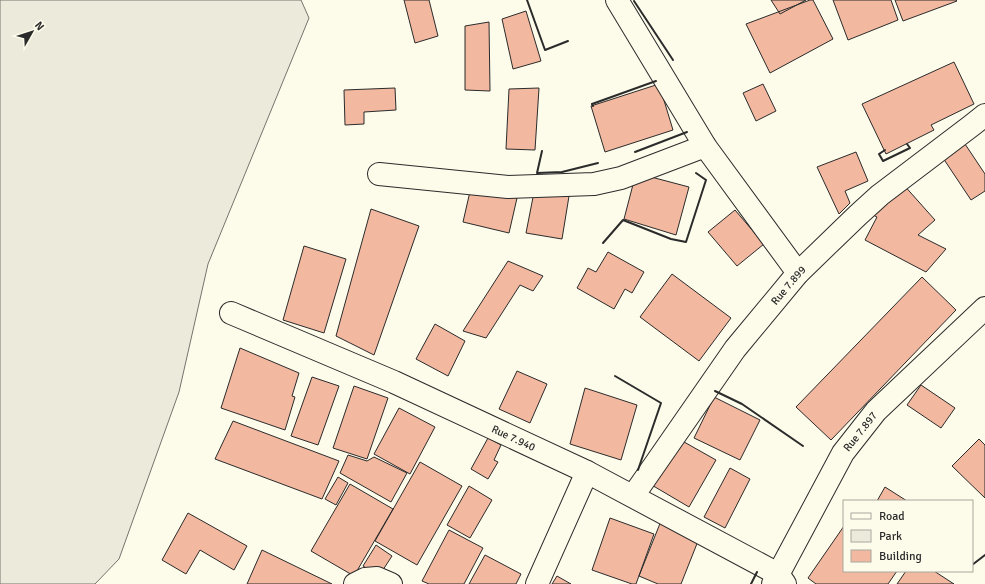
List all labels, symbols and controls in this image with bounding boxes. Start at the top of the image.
north arrow [12,12,52,52]
text: N [32,19,47,33]
street label: Rue 7.899 [768,263,808,307]
street label: Rue 7.897 [840,409,880,454]
street label: Rue 7.940 [490,422,538,454]
legend [843,500,973,572]
text: Road [879,509,905,524]
text: Park [879,529,902,544]
text: Building [879,549,922,564]

